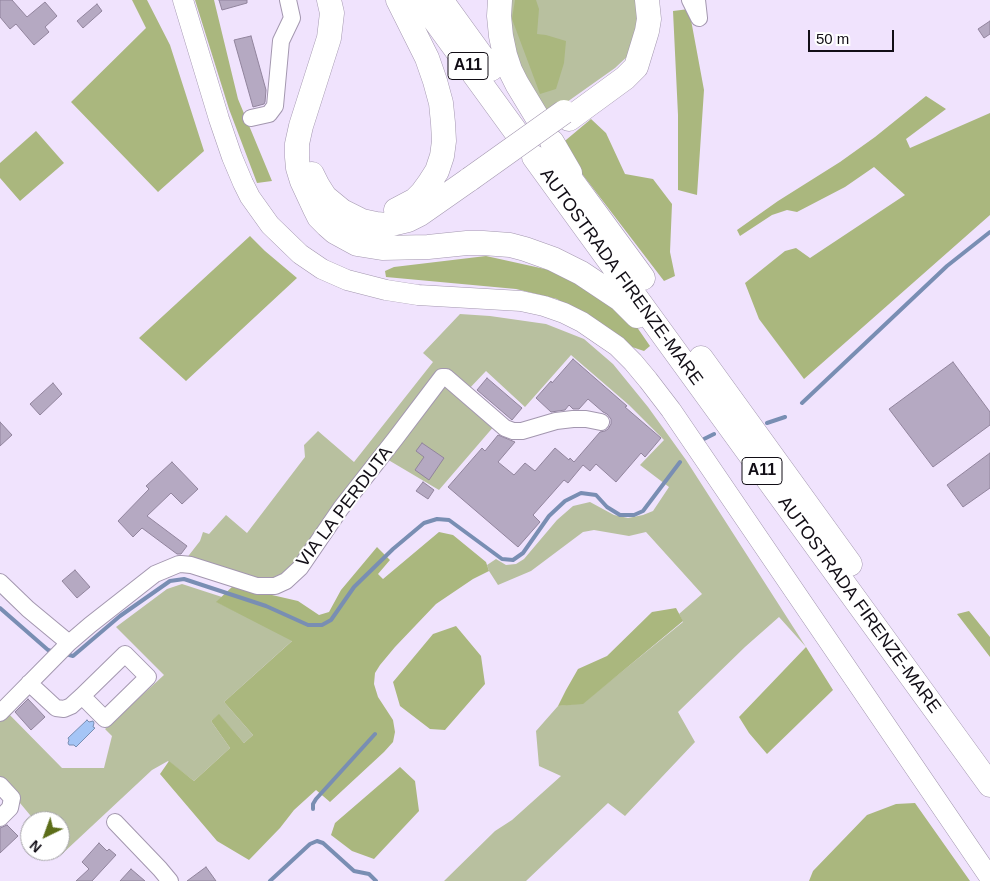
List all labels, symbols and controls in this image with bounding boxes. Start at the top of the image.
scale bar [810,20,896,52]
text: 50 m [816,30,849,47]
road number: A11 [448,52,488,80]
street label: AUTOSTRADA FIRENZE-MARE [535,164,707,390]
street label: VIA LA PERDUTA [293,442,397,572]
road number: A11 [742,458,782,484]
street label: AUTOSTRADA FIRENZE-MARE [773,492,945,718]
north arrow [20,811,70,861]
text: N [27,837,45,856]

